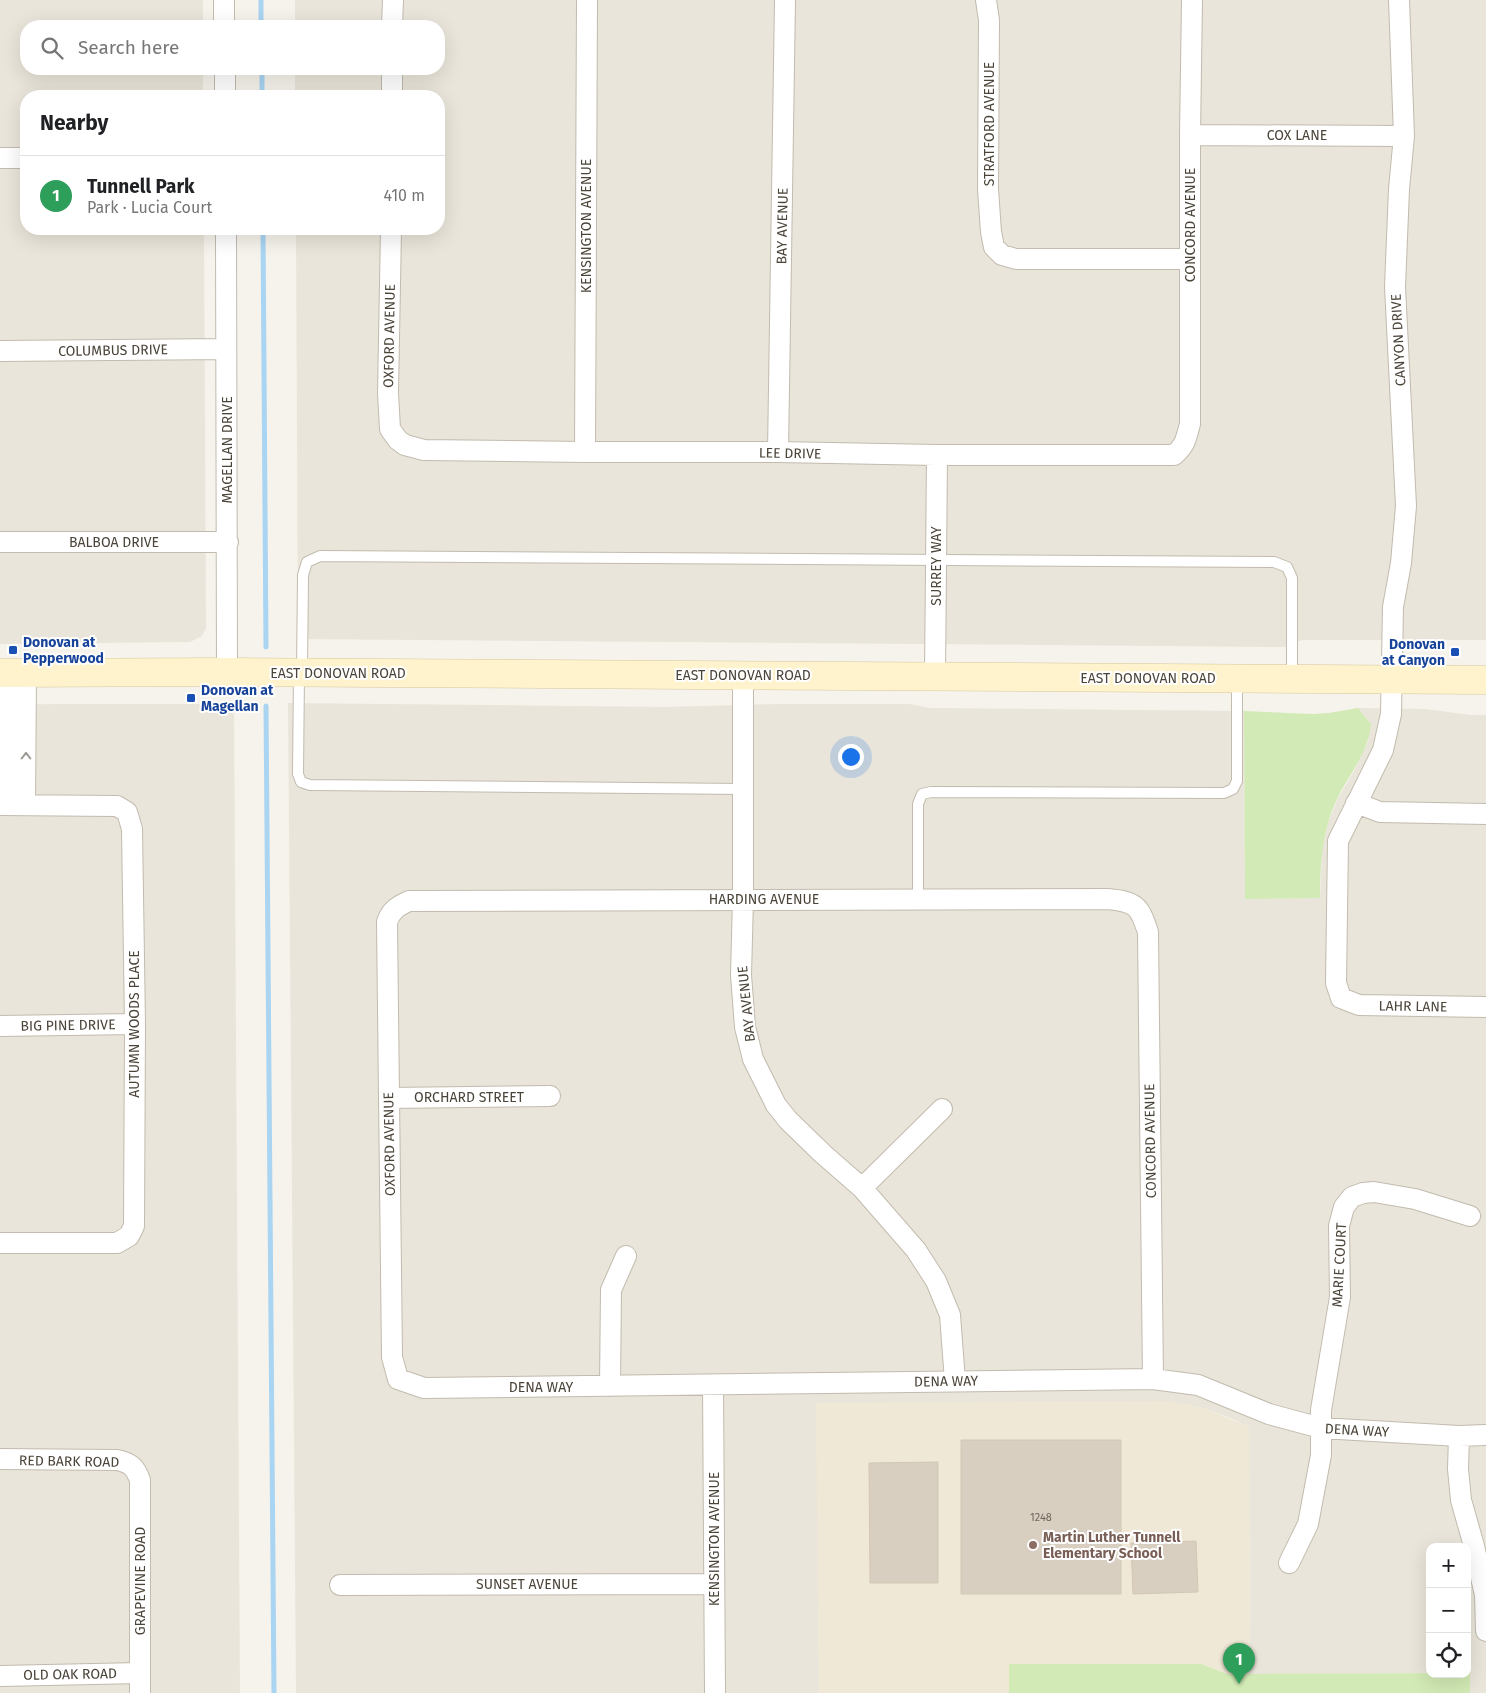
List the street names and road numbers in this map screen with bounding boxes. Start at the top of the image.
street label: STRATFORD AVENUE [981,62,998,186]
street label: COX LANE [1267,127,1327,144]
street label: KENSINGTON AVENUE [578,159,595,293]
street label: CONCORD AVENUE [1182,168,1199,282]
street label: BAY AVENUE [773,188,792,264]
street label: OXFORD AVENUE [380,284,399,388]
street label: CANYON DRIVE [1388,293,1409,387]
street label: COLUMBUS DRIVE [58,341,168,360]
street label: MAGELLAN DRIVE [219,396,236,504]
street label: LEE DRIVE [759,444,821,463]
street label: SURREY WAY [928,526,945,606]
street label: BALBOA DRIVE [69,534,159,551]
street label: EAST DONOVAN ROAD [270,665,406,682]
street label: EAST DONOVAN ROAD [675,667,811,684]
street label: EAST DONOVAN ROAD [1080,670,1216,687]
street label: HARDING AVENUE [709,891,819,908]
street label: AUTUMN WOODS PLACE [126,950,143,1098]
street label: BAY AVENUE [734,965,759,1043]
street label: LAHR LANE [1378,997,1448,1016]
street label: BIG PINE DRIVE [20,1016,116,1035]
street label: CONCORD AVENUE [1141,1084,1160,1198]
street label: ORCHARD STREET [414,1089,525,1106]
street label: OXFORD AVENUE [380,1092,399,1196]
street label: MARIE COURT [1329,1222,1350,1308]
street label: DENA WAY [914,1372,979,1391]
street label: DENA WAY [509,1379,573,1396]
street label: DENA WAY [1324,1420,1390,1441]
street label: RED BARK ROAD [19,1452,119,1471]
street label: KENSINGTON AVENUE [706,1472,723,1606]
street label: GRAPEVINE ROAD [132,1527,149,1635]
street label: SUNSET AVENUE [476,1576,578,1593]
street label: OLD OAK ROAD [23,1665,117,1684]

